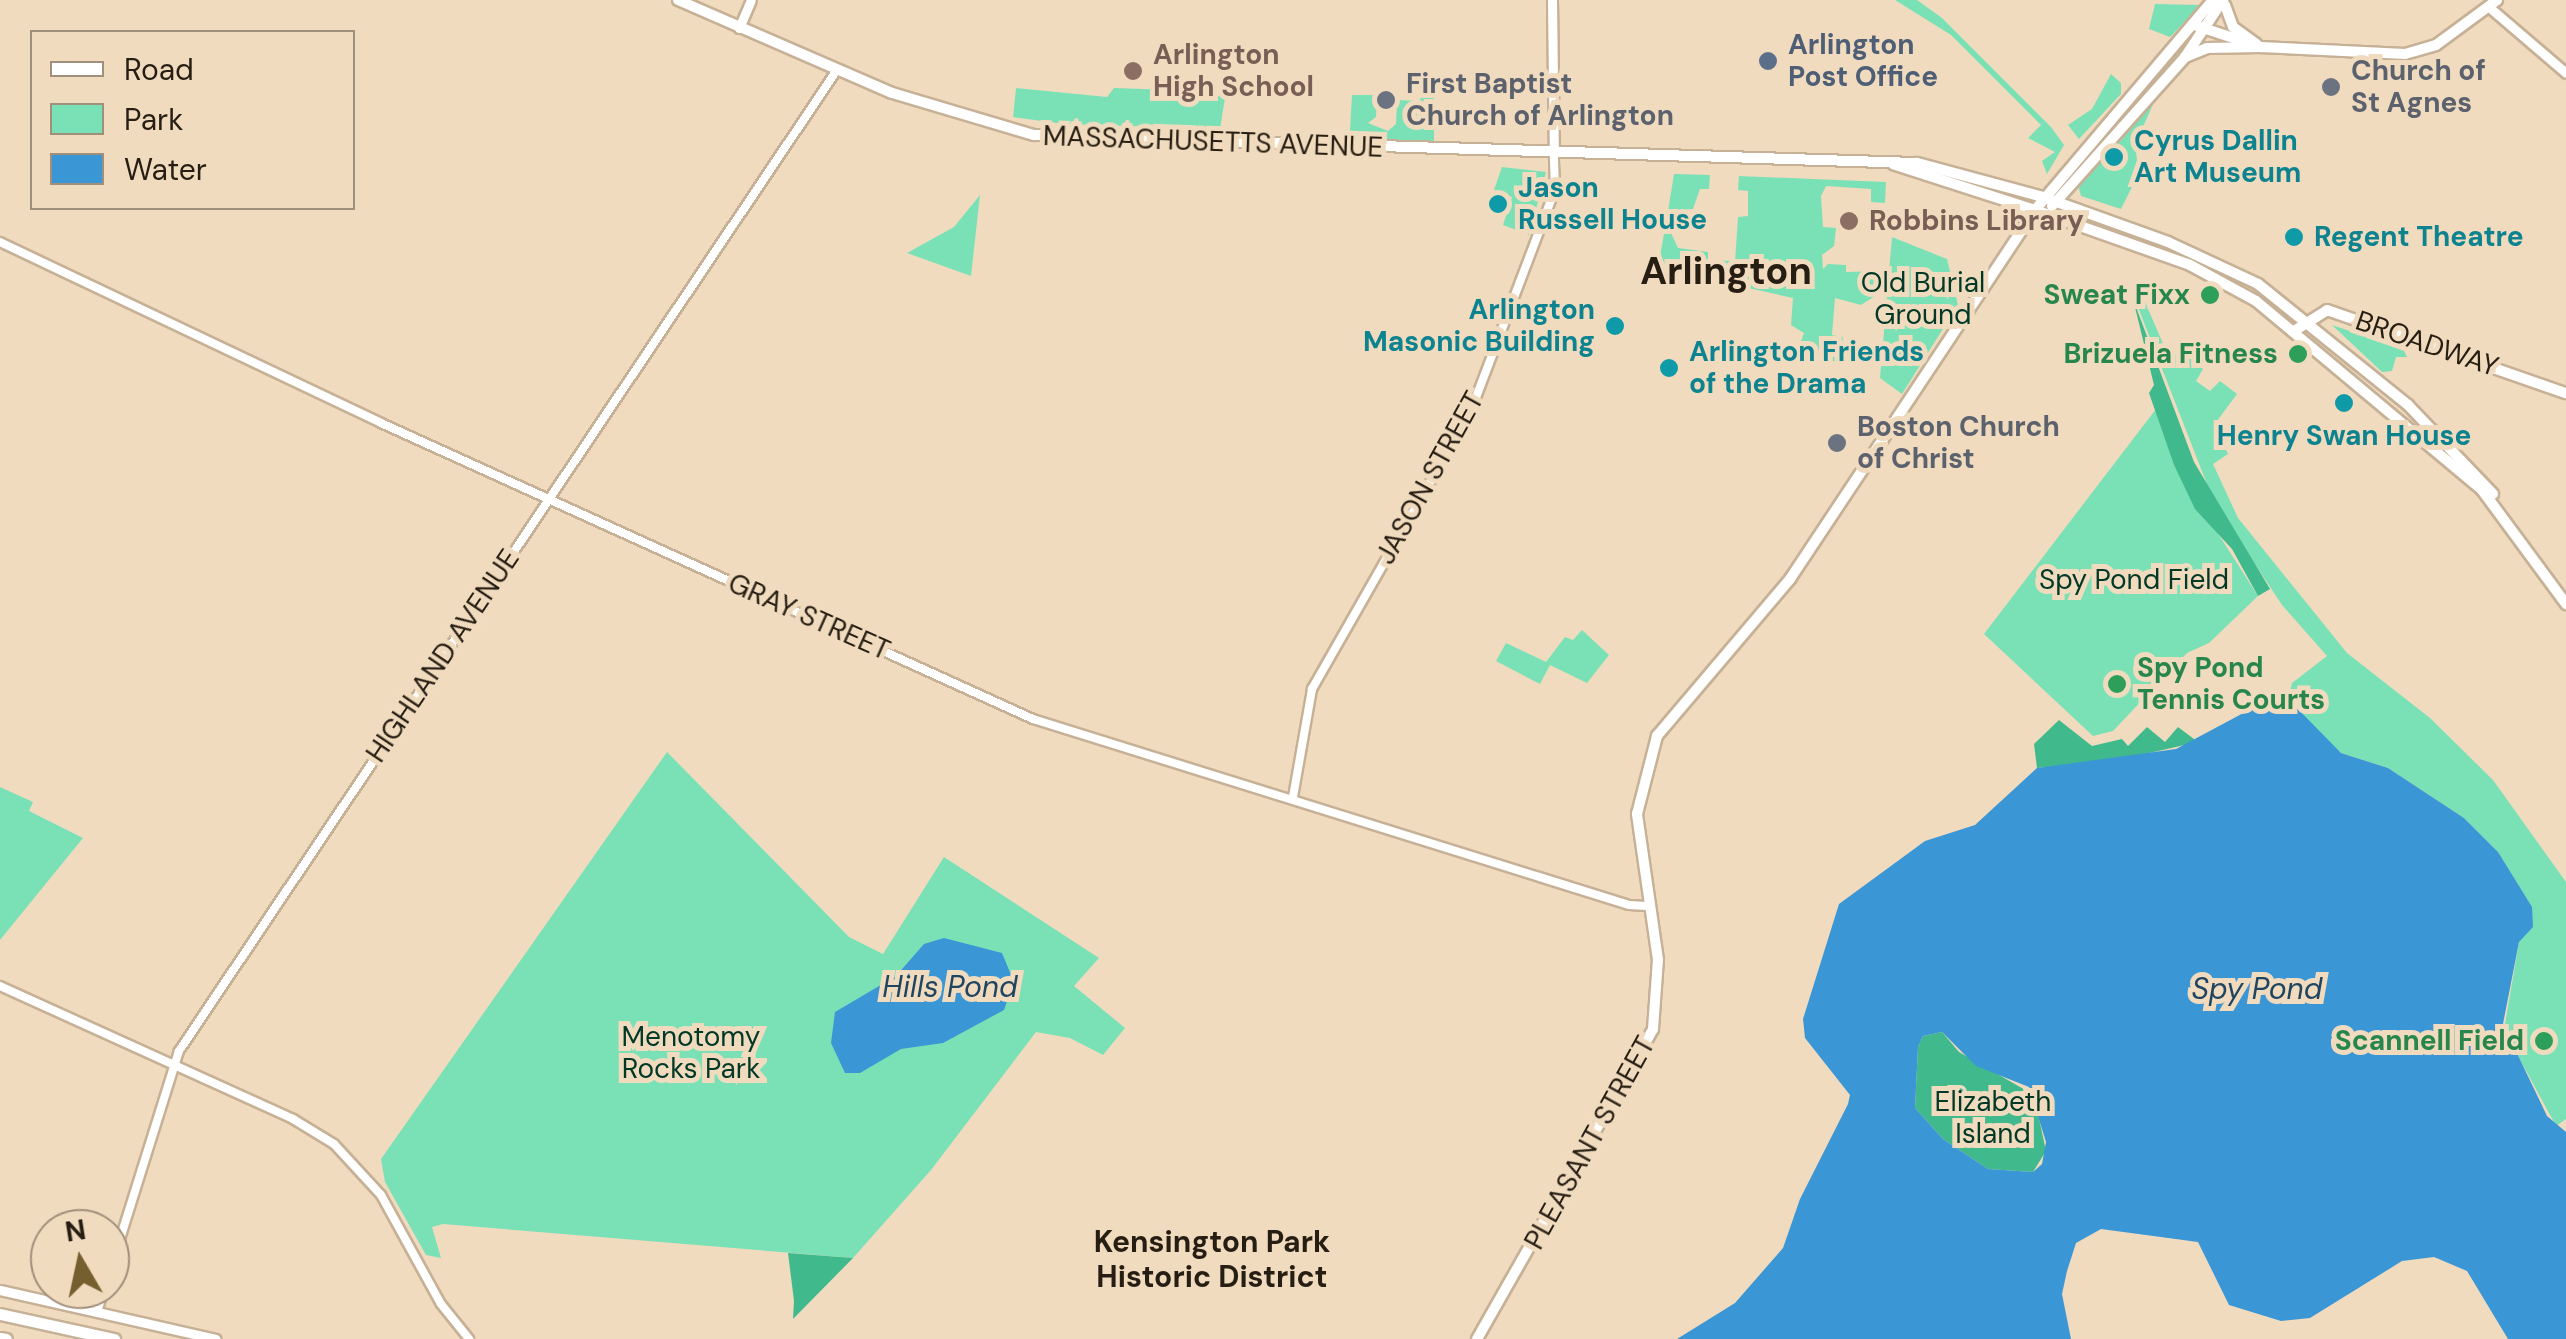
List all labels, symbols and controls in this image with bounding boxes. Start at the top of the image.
place label: Arlington Post Office [1788,28,1938,94]
legend [30,30,355,210]
place label: Arlington High School [1153,38,1314,104]
text: Road [124,50,194,89]
marker: Arlington Post Office [1757,50,1779,72]
place label: Church of St Agnes [2351,54,2486,120]
marker: Arlington High School [1122,60,1144,82]
place label: First Baptist Church of Arlington [1406,67,1674,133]
marker: Church of St Agnes [2320,76,2342,98]
marker: First Baptist Church of Arlington [1375,89,1397,111]
text: Park [124,100,183,139]
street label: MASSACHUSETTS AVENUE [1042,119,1384,165]
place label: Cyrus Dallin Art Museum [2134,124,2301,190]
marker: Cyrus Dallin Art Museum [2103,146,2125,168]
text: Water [124,150,207,189]
place label: Jason Russell House [1518,171,1707,237]
marker: Jason Russell House [1487,193,1509,215]
place label: Robbins Library [1869,204,2084,238]
marker: Robbins Library [1838,210,1860,232]
place label: Regent Theatre [2314,220,2524,254]
marker: Regent Theatre [2283,226,2305,248]
district label: Arlington [1640,249,1812,295]
park label: Old Burial Ground [1861,266,1985,332]
place label: Sweat Fixx [2044,278,2190,312]
marker: Sweat Fixx [2199,284,2221,306]
place label: Arlington Masonic Building [1363,293,1595,359]
street label: BROADWAY [2351,304,2503,384]
marker: Arlington Masonic Building [1604,315,1626,337]
place label: Arlington Friends of the Drama [1689,335,1924,401]
place label: Brizuela Fitness [2063,337,2278,371]
marker: Brizuela Fitness [2287,343,2309,365]
marker: Arlington Friends of the Drama [1658,357,1680,379]
street label: JASON STREET [1369,386,1491,570]
marker: Henry Swan House [2333,392,2355,414]
place label: Boston Church of Christ [1857,410,2060,476]
place label: Henry Swan House [2217,419,2471,453]
marker: Boston Church of Christ [1826,432,1848,454]
street label: HIGHLAND AVENUE [359,543,527,769]
park label: Spy Pond Field [2039,563,2229,597]
street label: GRAY STREET [723,566,895,668]
place label: Spy Pond Tennis Courts [2137,651,2325,717]
marker: Spy Pond Tennis Courts [2106,673,2128,695]
water label: Hills Pond [882,969,1018,1005]
water label: Spy Pond [2192,971,2322,1007]
park label: Menotomy Rocks Park [622,1020,760,1086]
place label: Scannell Field [2335,1024,2524,1058]
marker: Scannell Field [2533,1030,2555,1052]
street label: PLEASANT STREET [1518,1031,1662,1255]
park label: Elizabeth Island [1935,1085,2051,1151]
north arrow [30,1209,130,1309]
text: N [63,1211,89,1251]
district label: Kensington Park Historic District [1094,1224,1330,1294]

